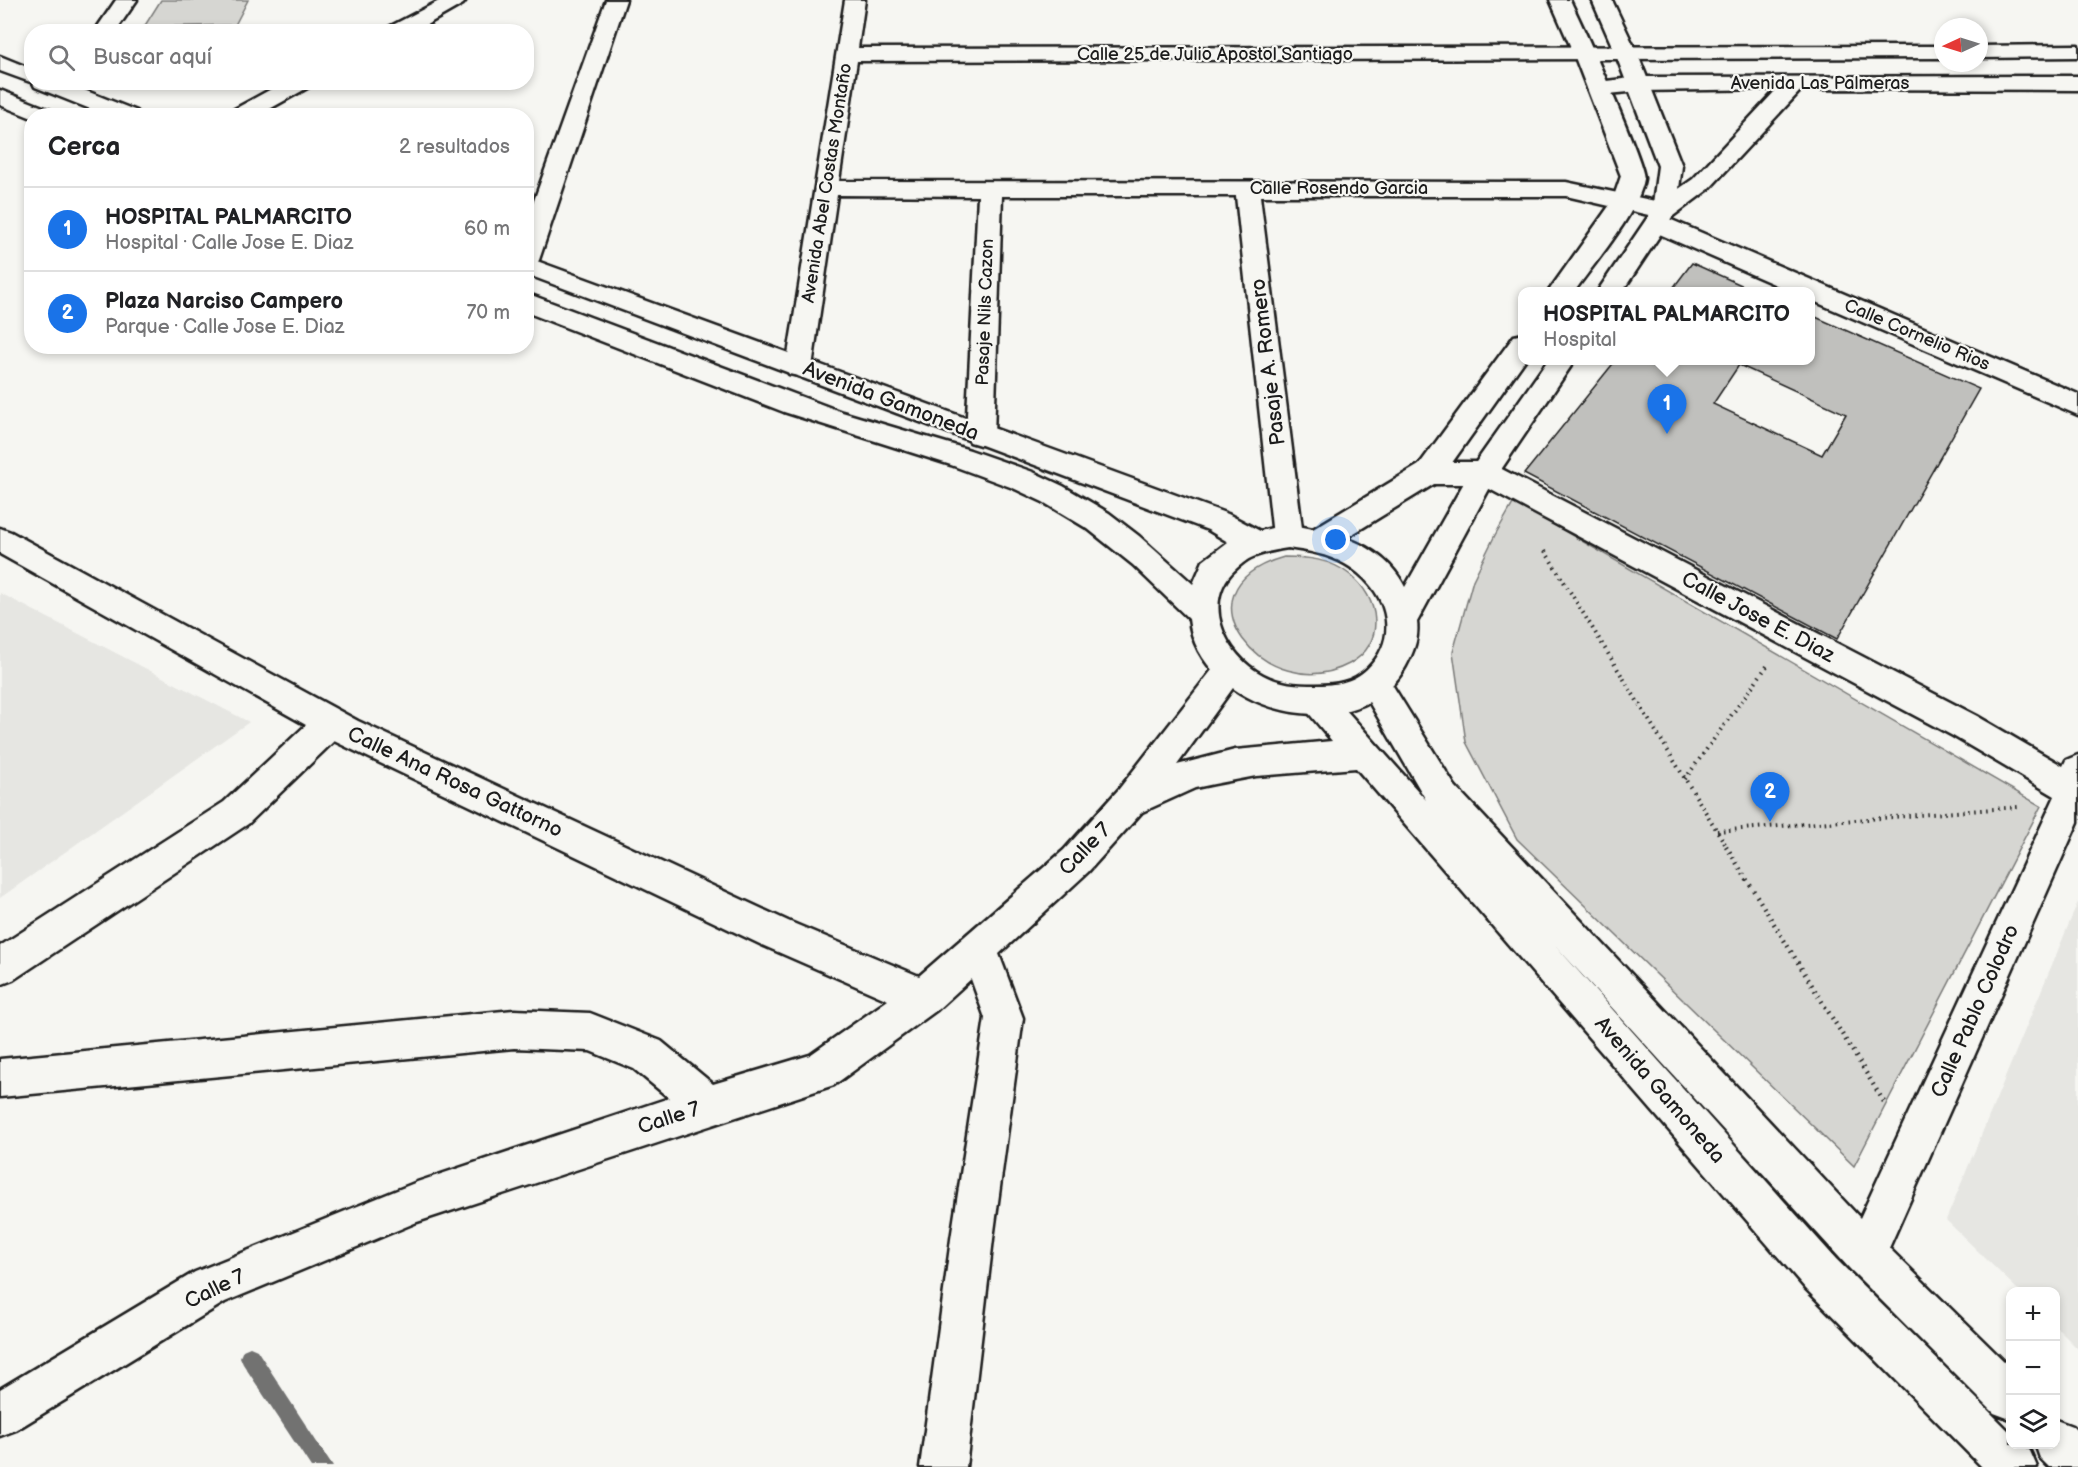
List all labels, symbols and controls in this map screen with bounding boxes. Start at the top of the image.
north arrow [1934,18,1988,72]
search box [24,24,534,90]
icon: search [45,41,78,74]
text: Buscar aquí [93,44,212,71]
street label: Calle 25 de Julio Apostol Santiago [1077,44,1353,65]
street label: Avenida Abel Costas Montaño [798,62,856,304]
street label: Avenida Las Palmeras [1731,73,1909,94]
text: Cerca [48,132,120,163]
text: 2 resultados [399,135,510,159]
street label: Calle Rosendo Garcia [1250,178,1428,199]
text: HOSPITAL PALMARCITO [105,204,352,231]
text: 1 [63,217,72,241]
text: 60 m [464,217,510,241]
text: Hospital · Calle Jose E. Diaz [105,231,353,255]
street label: Pasaje Nils Cazon [972,238,998,386]
street label: Pasaje A. Romero [1245,277,1291,447]
popup [1518,287,1815,365]
text: Plaza Narciso Campero [105,288,343,315]
street label: Calle Cornelio Rios [1841,295,1993,375]
text: 2 [62,301,73,325]
text: 70 m [466,301,510,325]
text: HOSPITAL PALMARCITO [1543,301,1790,328]
text: Parque · Calle Jose E. Diaz [105,315,344,339]
text: Hospital [1543,328,1617,352]
street label: Avenida Gamoneda [800,356,982,446]
pin: 1 [1648,384,1686,434]
your location [1321,525,1350,554]
street label: Calle Jose E. Diaz [1677,566,1840,668]
street label: Calle Ana Rosa Gattorno [344,721,567,843]
pin: 2 [1750,772,1790,822]
street label: Calle 7 [1054,817,1117,881]
street label: Calle Pablo Colodro [1926,921,2024,1101]
street label: Avenida Gamoneda [1590,1012,1730,1168]
street label: Calle 7 [635,1096,704,1140]
street label: Calle 7 [181,1263,250,1314]
map controls [2006,1287,2060,1449]
button: + [2006,1287,2060,1341]
button: − [2006,1341,2060,1395]
button: layers [2006,1395,2060,1449]

